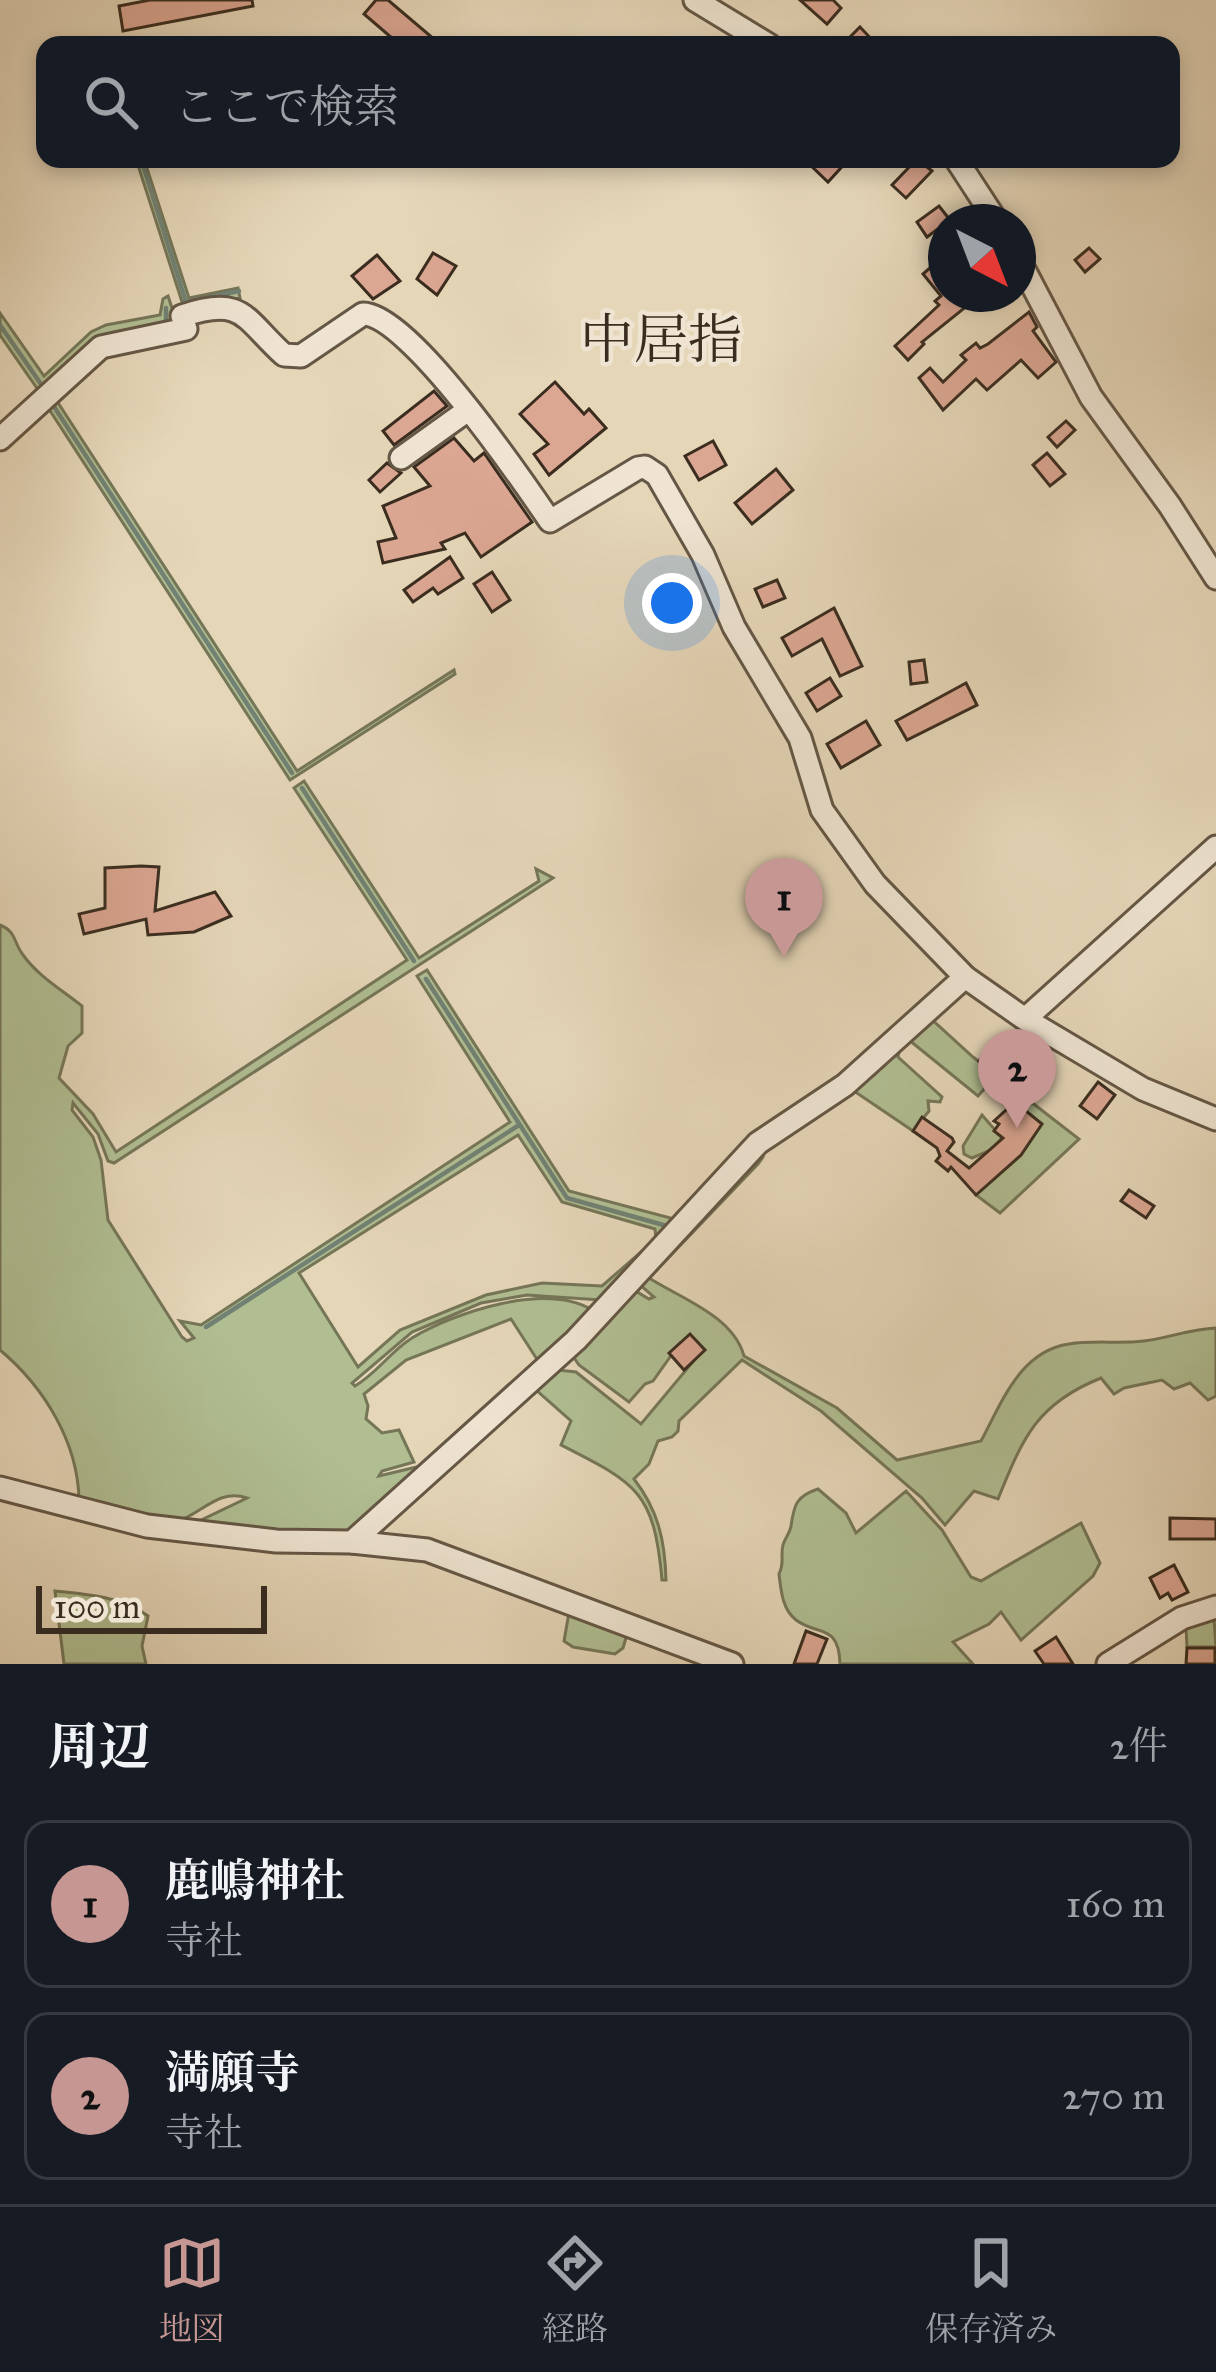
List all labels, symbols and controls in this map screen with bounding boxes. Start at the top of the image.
search box [36,36,1180,168]
icon: search [78,69,144,135]
text: ここで検索 [174,79,399,134]
north arrow [928,204,1036,312]
district label: 中居指 [580,307,742,373]
your location [642,573,702,633]
pin: 1 [745,858,823,957]
pin: 2 [978,1029,1056,1128]
scale bar [36,1580,267,1633]
text: 100 m [54,1587,140,1627]
text: 周辺 [48,1716,150,1778]
text: 2件 [1110,1722,1168,1770]
text: 鹿嶋神社 [165,1853,345,1908]
text: 1 [82,1880,98,1928]
text: 160 m [1066,1880,1165,1928]
text: 寺社 [165,1917,243,1965]
text: 満願寺 [165,2045,300,2100]
text: 2 [80,2072,100,2120]
text: 270 m [1062,2072,1165,2120]
text: 寺社 [165,2109,243,2157]
tab: 地図 [159,2230,225,2349]
tab: 経路 [542,2230,608,2349]
tab: 保存済み [925,2230,1057,2349]

